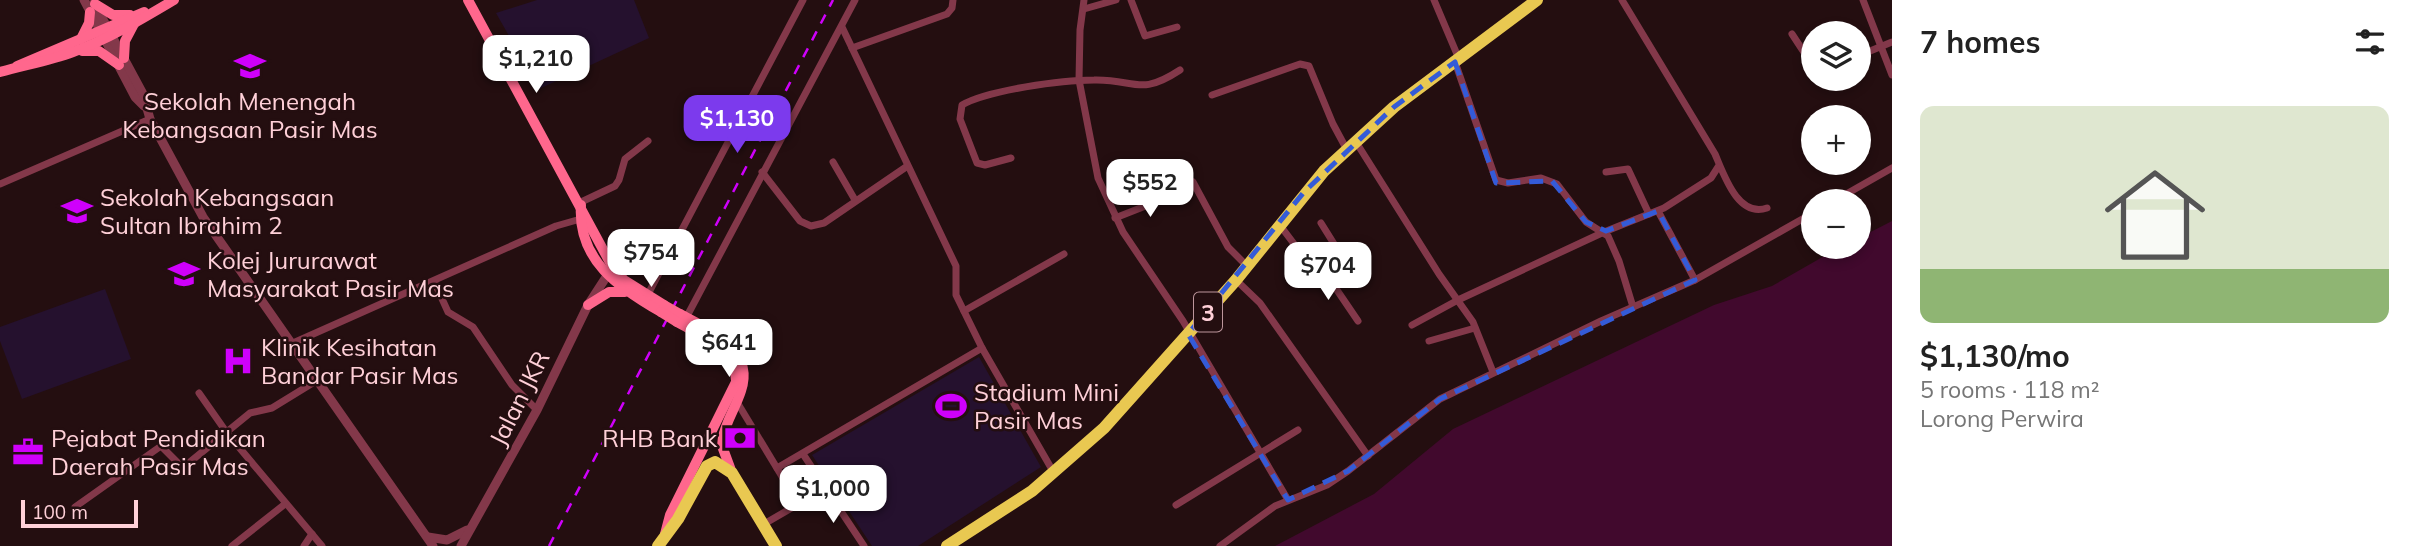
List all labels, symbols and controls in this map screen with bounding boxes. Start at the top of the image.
map controls [1801,21,1871,259]
button: layers [1801,21,1871,91]
text: 7 homes [1920,23,2041,61]
icon: filters [2351,23,2389,61]
pin: $1,210 [479,36,593,95]
text: $1,210 [499,43,573,72]
school or university icon: Sekolah Menengah Kebangsaan Pasir Mas [233,49,267,83]
place label: Sekolah Menengah Kebangsaan Pasir Mas [122,86,378,144]
pin: $1,130 [680,96,794,155]
text: $1,130 [700,103,774,132]
button: + [1801,105,1871,175]
icon: home [2092,152,2218,278]
pin: $552 [1109,160,1191,219]
text: $552 [1122,167,1178,196]
place label: Sekolah Kebangsaan Sultan Ibrahim 2 [100,182,334,240]
button: − [1801,189,1871,259]
school or university icon: Sekolah Kebangsaan Sultan Ibrahim 2 [60,194,94,228]
pin: $754 [610,230,692,289]
text: $754 [623,237,679,266]
pin: $704 [1287,243,1369,302]
place label: Kolej Jururawat Masyarakat Pasir Mas [207,245,454,303]
text: $704 [1300,250,1356,279]
school or university icon: Kolej Jururawat Masyarakat Pasir Mas [167,257,201,291]
road number: 3 [1194,292,1222,332]
pin: $641 [688,320,770,379]
text: $641 [701,327,757,356]
place label: Klinik Kesihatan Bandar Pasir Mas [261,332,459,390]
text: $1,130/mo [1920,337,2070,375]
hospital icon: Klinik Kesihatan Bandar Pasir Mas [221,344,255,378]
street label: Jalan JKR [482,346,556,450]
text: 5 rooms · 118 m² [1920,375,2100,404]
place label: Stadium Mini Pasir Mas [974,377,1119,435]
sports icon: Stadium Mini Pasir Mas [934,389,968,423]
text: Lorong Perwira [1920,404,2084,433]
bank icon: RHB Bank [723,421,757,455]
place label: Pejabat Pendidikan Daerah Pasir Mas [51,423,266,481]
place label: RHB Bank [602,423,718,453]
office icon: Pejabat Pendidikan Daerah Pasir Mas [11,435,45,469]
pin: $1,000 [776,466,890,525]
text: $1,000 [796,473,870,502]
scale bar [21,497,138,529]
text: 100 m [32,500,88,524]

